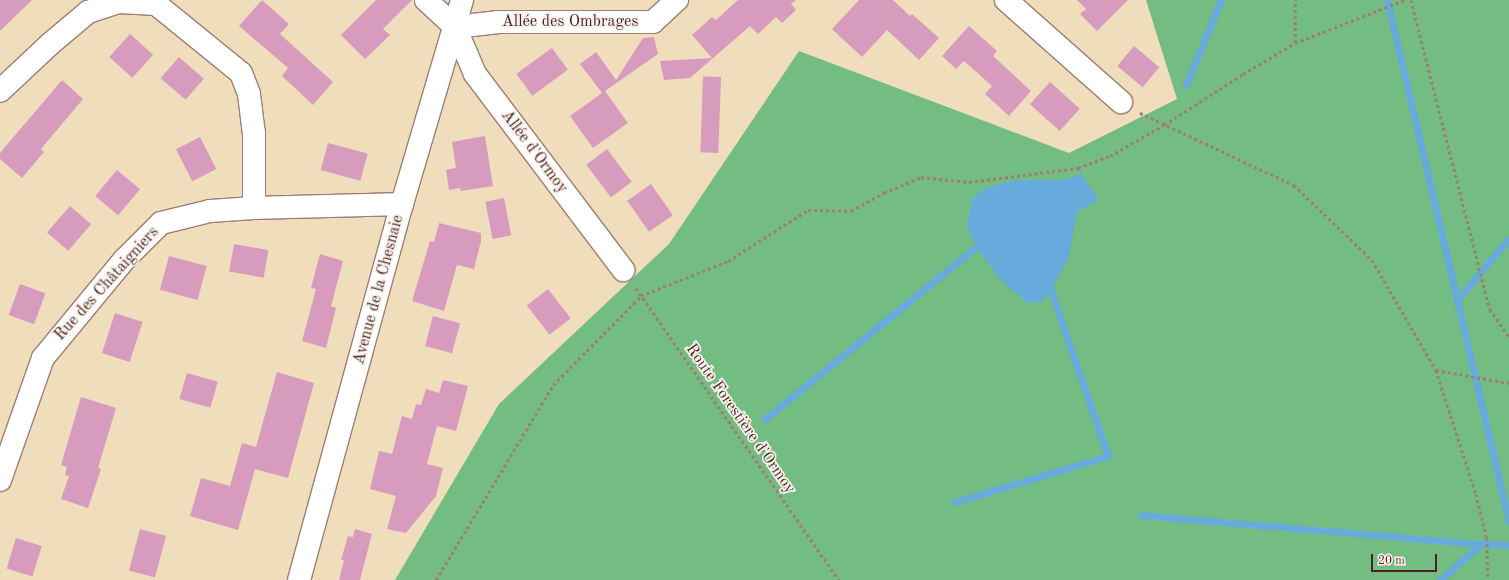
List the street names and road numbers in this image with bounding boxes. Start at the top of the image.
street label: Allée des Ombrages [502,12,638,32]
street label: Allée d'Ormoy [497,107,571,197]
street label: Avenue de la Chesnaie [350,213,408,367]
street label: Rue des Châtaigniers [51,223,163,345]
street label: Route Forestière d'Ormoy [681,340,799,498]

